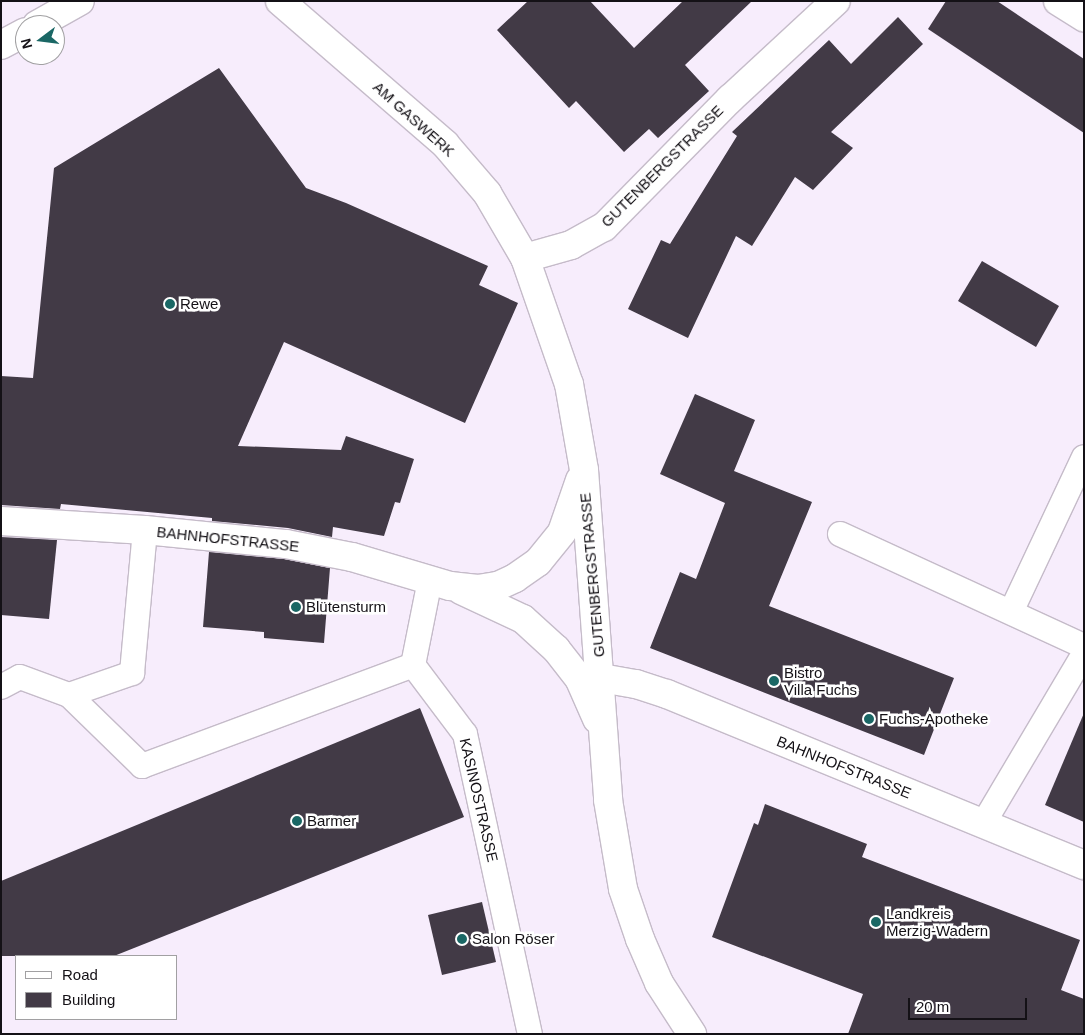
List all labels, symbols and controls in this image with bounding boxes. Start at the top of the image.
north arrow [15,15,65,65]
text: N [17,37,36,51]
street label: AM GASWERK [370,78,458,160]
street label: GUTENBERGSTRASSE [597,101,727,231]
place label: Rewe [180,295,218,313]
marker: Rewe [164,298,176,310]
street label: GUTENBERGSTRASSE [576,492,608,658]
street label: BAHNHOFSTRASSE [156,523,300,555]
place label: Blütensturm [306,598,386,616]
marker: Blütensturm [290,601,302,613]
place label: Bistro Villa Fuchs [784,663,857,698]
marker: Bistro Villa Fuchs [768,675,780,687]
place label: Fuchs-Apotheke [879,710,988,728]
marker: Fuchs-Apotheke [863,713,875,725]
street label: BAHNHOFSTRASSE [774,732,914,802]
street label: KASINOSTRASSE [456,736,502,864]
place label: Barmer [307,812,356,830]
marker: Barmer [291,815,303,827]
place label: Landkreis Merzig-Wadern [886,904,988,939]
marker: Landkreis Merzig-Wadern [870,916,882,928]
place label: Salon Röser [472,930,555,948]
marker: Salon Röser [456,933,468,945]
legend [15,955,178,1020]
text: Road [62,966,98,983]
scale bar [910,988,1029,1020]
text: Building [62,991,115,1008]
text: 20 m [916,998,949,1015]

